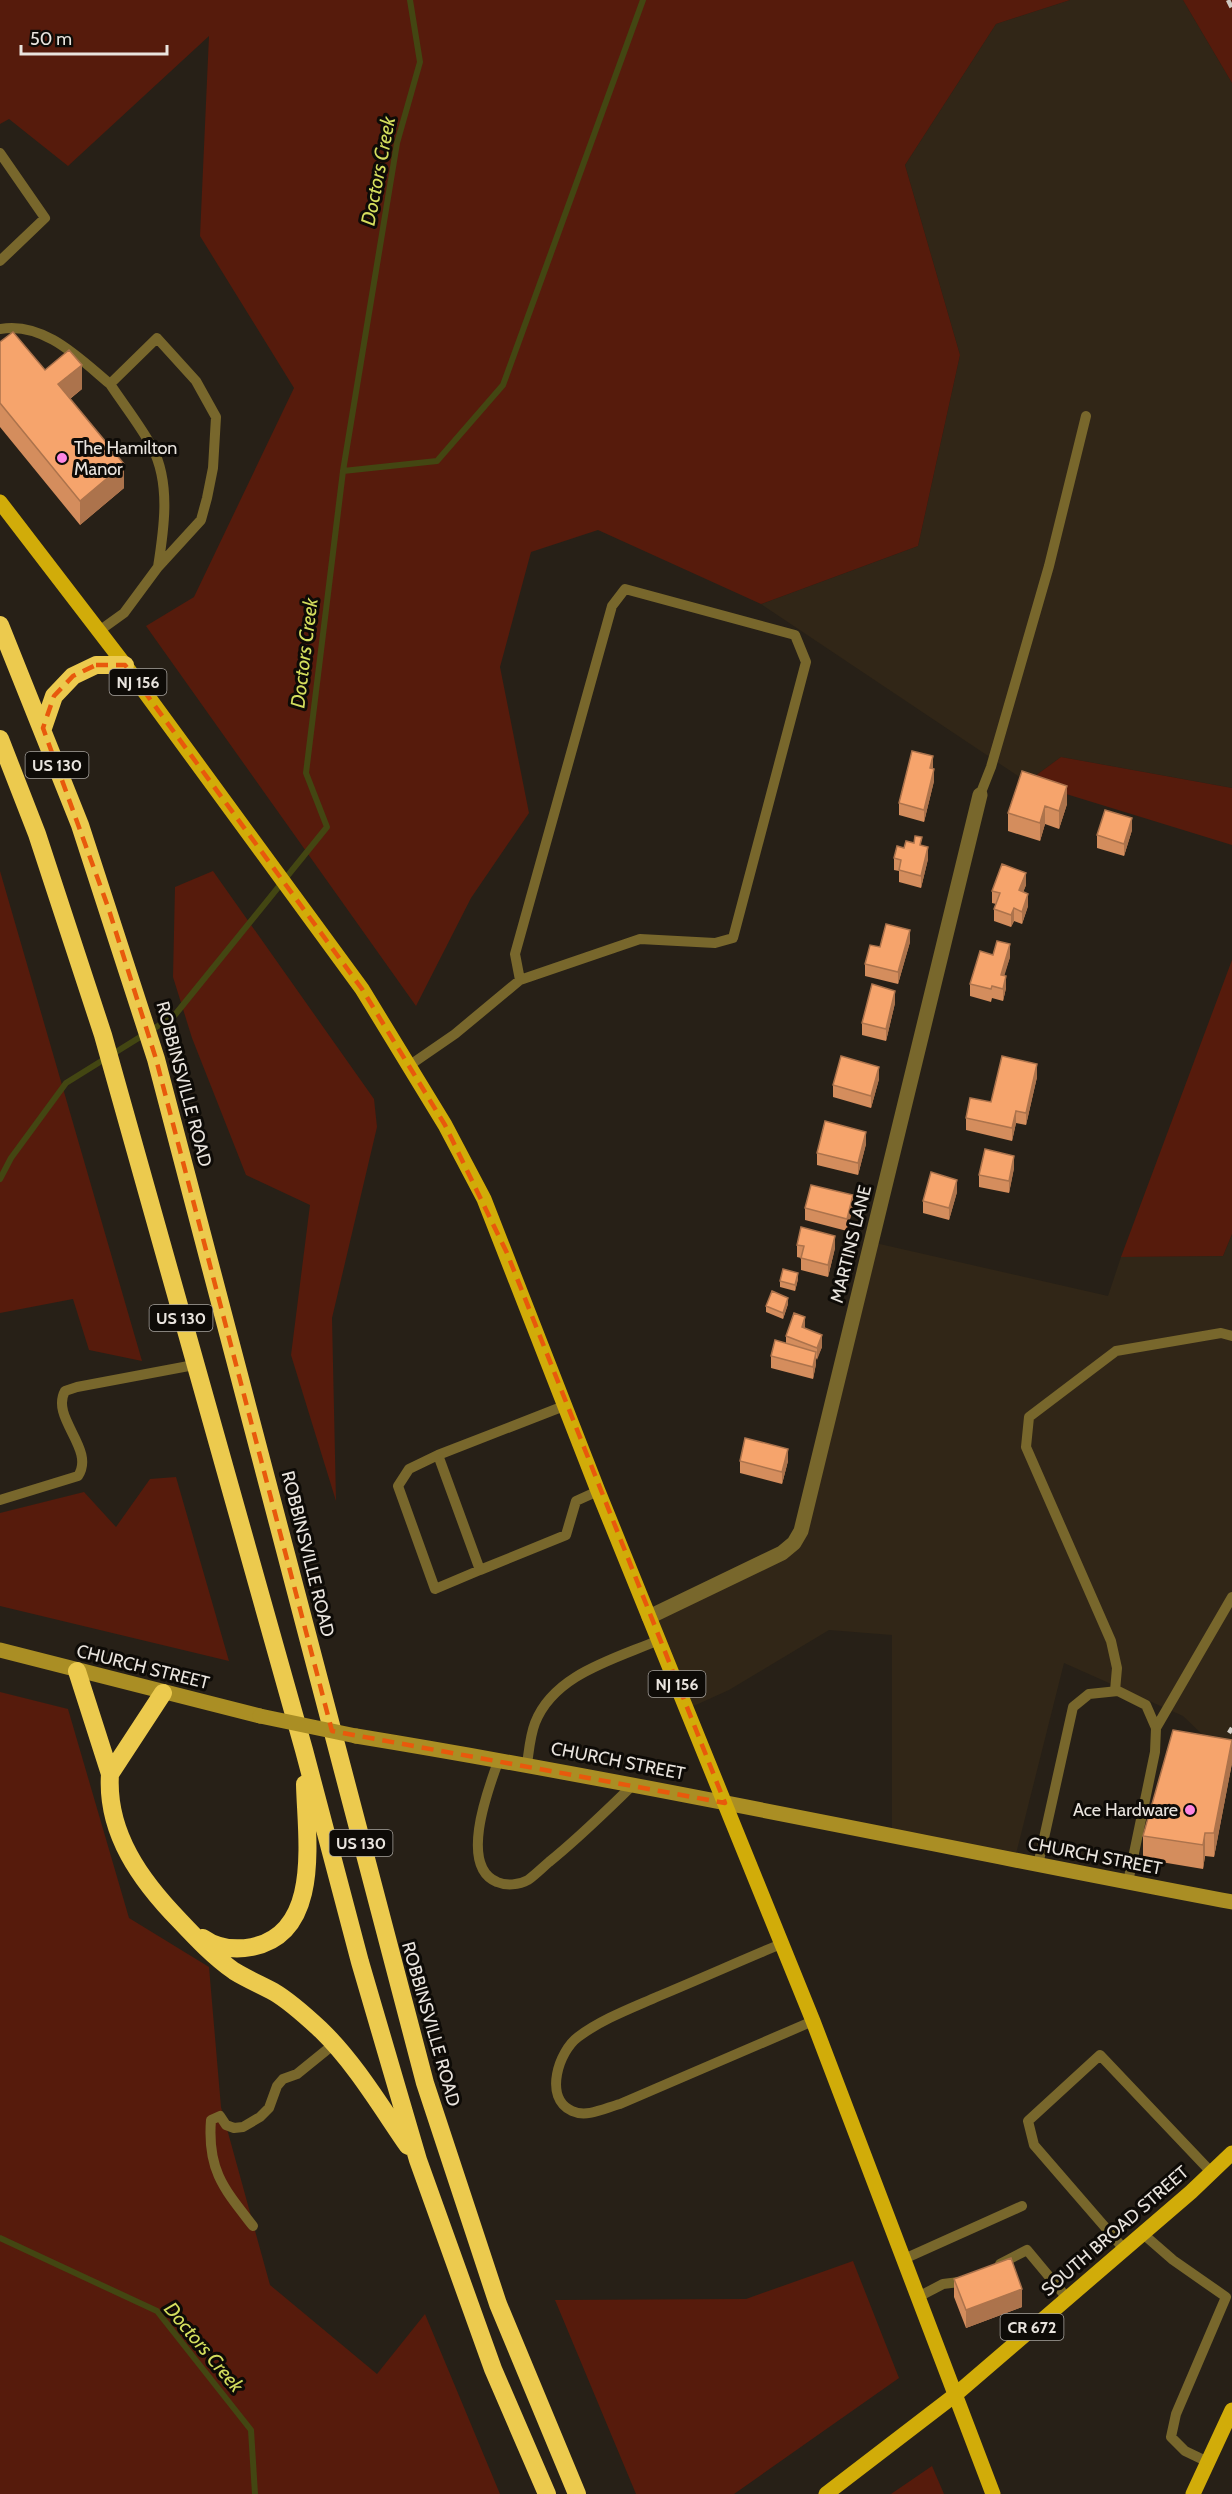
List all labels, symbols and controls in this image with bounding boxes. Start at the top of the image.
scale bar [21,18,166,56]
text: 50 m [30,28,72,50]
water label: Doctors Creek [356,113,401,228]
place label: The Hamilton Manor [74,437,177,480]
marker: The Hamilton Manor [55,451,69,465]
water label: Doctors Creek [285,595,323,709]
road number: NJ 156 [110,669,166,695]
road number: US 130 [26,752,88,778]
street label: ROBBINSVILLE ROAD [151,999,217,1169]
street label: MARTINS LANE [826,1183,876,1305]
road number: US 130 [150,1305,213,1331]
street label: ROBBINSVILLE ROAD [277,1469,339,1639]
street label: CHURCH STREET [74,1640,212,1694]
road number: NJ 156 [648,1671,706,1697]
street label: CHURCH STREET [549,1737,687,1785]
place label: Ace Hardware [1073,1799,1178,1821]
marker: Ace Hardware [1183,1803,1197,1817]
road number: US 130 [330,1830,392,1856]
street label: CHURCH STREET [1026,1832,1164,1880]
street label: ROBBINSVILLE ROAD [397,1939,465,2109]
street label: SOUTH BROAD STREET [1037,2161,1193,2301]
water label: Doctors Creek [159,2297,250,2398]
road number: CR 672 [1000,2314,1064,2340]

